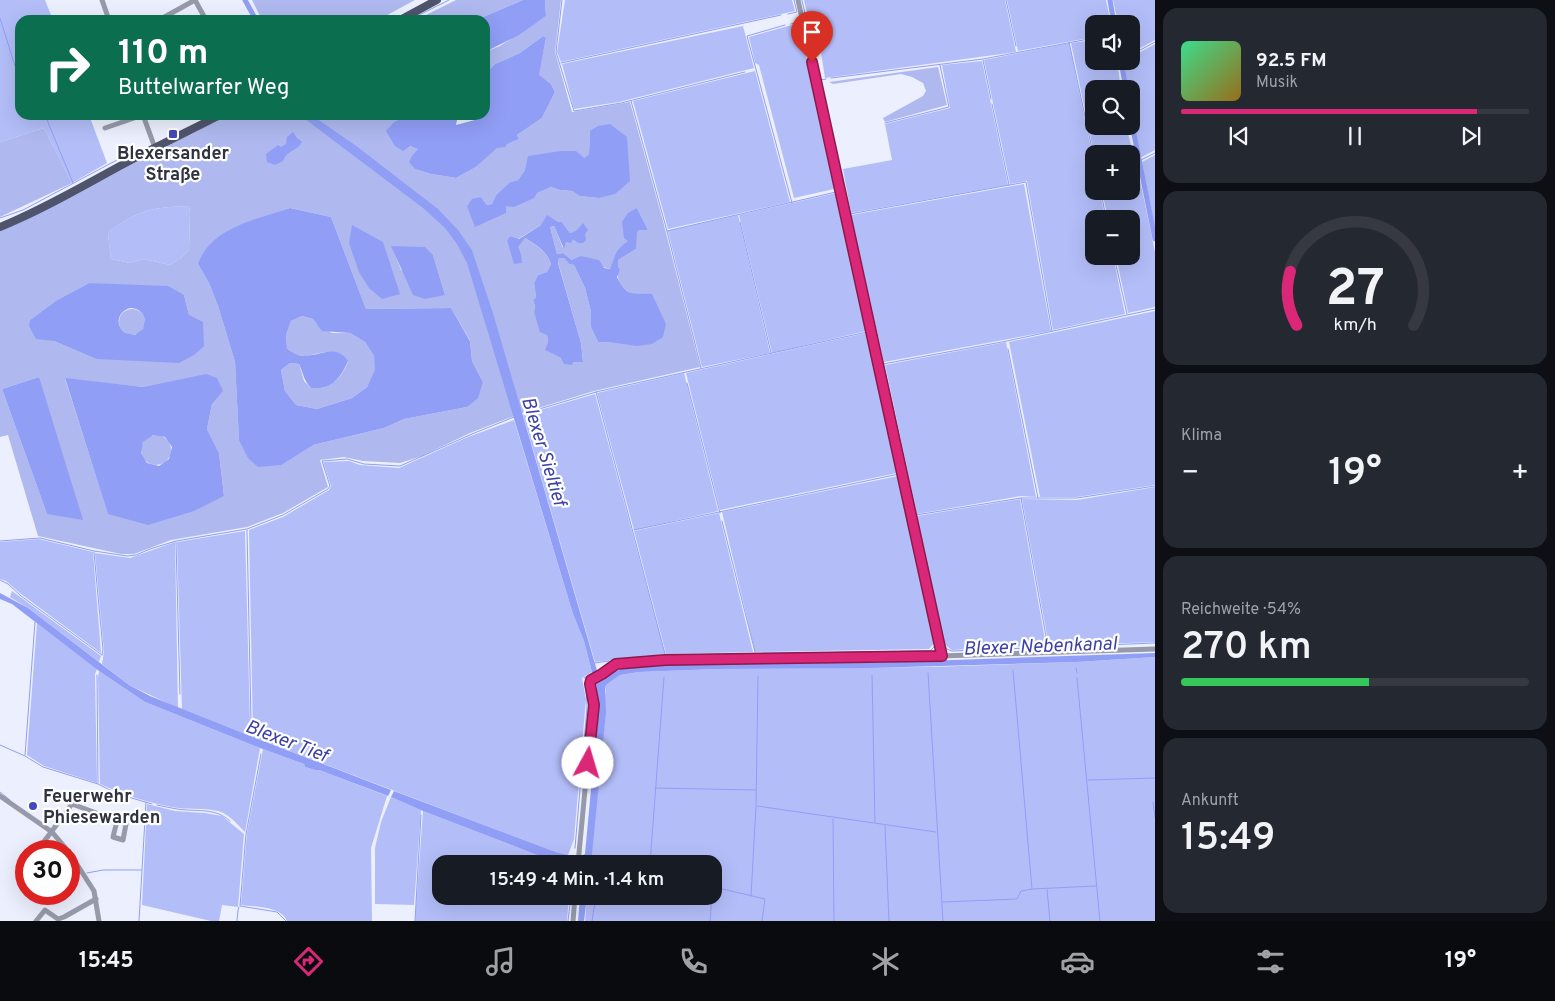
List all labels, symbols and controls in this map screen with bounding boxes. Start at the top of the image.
pin [791,11,833,62]
map controls [1085,15,1140,265]
button: sound [1085,15,1140,70]
icon: arrive [798,18,826,46]
text: 110 m [118,32,208,76]
icon: right [35,35,100,100]
text: 92.5 FM [1256,49,1327,73]
text: Musik [1256,73,1298,93]
text: Buttelwarfer Weg [118,75,289,102]
button: search [1085,80,1140,135]
icon: previous [1225,122,1253,150]
icon: pause [1341,122,1369,150]
icon: next [1457,122,1485,150]
marker: Blexersander Straße [167,128,179,140]
place label: Blexersander Straße [117,143,230,187]
button: + [1085,145,1140,200]
button: − [1085,210,1140,265]
text: 27 [1325,258,1385,324]
text: km/h [1333,314,1377,337]
water label: Blexer Sieltief [515,394,572,511]
text: Klima [1181,426,1222,446]
text: 19° [1328,450,1382,499]
text: − [1181,456,1199,492]
text: + [1511,456,1529,492]
text: Reichweite · 54% [1181,600,1301,620]
text: 270 km [1181,624,1312,673]
water label: Blexer Nebenkanal [963,632,1118,662]
water label: Blexer Tief [242,715,333,769]
position arrow [561,736,613,788]
place label: Feuerwehr Phiesewarden [43,786,160,830]
text: Ankunft [1181,791,1239,811]
marker: Feuerwehr Phiesewarden [27,800,39,812]
text: 15:49 [1181,815,1275,864]
speed limit sign: 30 [15,840,80,905]
text: 15:49 · 4 Min. · 1.4 km [490,868,664,892]
icon: directions [291,944,326,979]
icon: music [483,944,518,979]
icon: phone [676,944,711,979]
icon: climate [868,944,903,979]
icon: car [1060,944,1095,979]
icon: filters [1253,944,1288,979]
text: 15:45 [79,948,134,975]
text: 19° [1445,948,1476,975]

